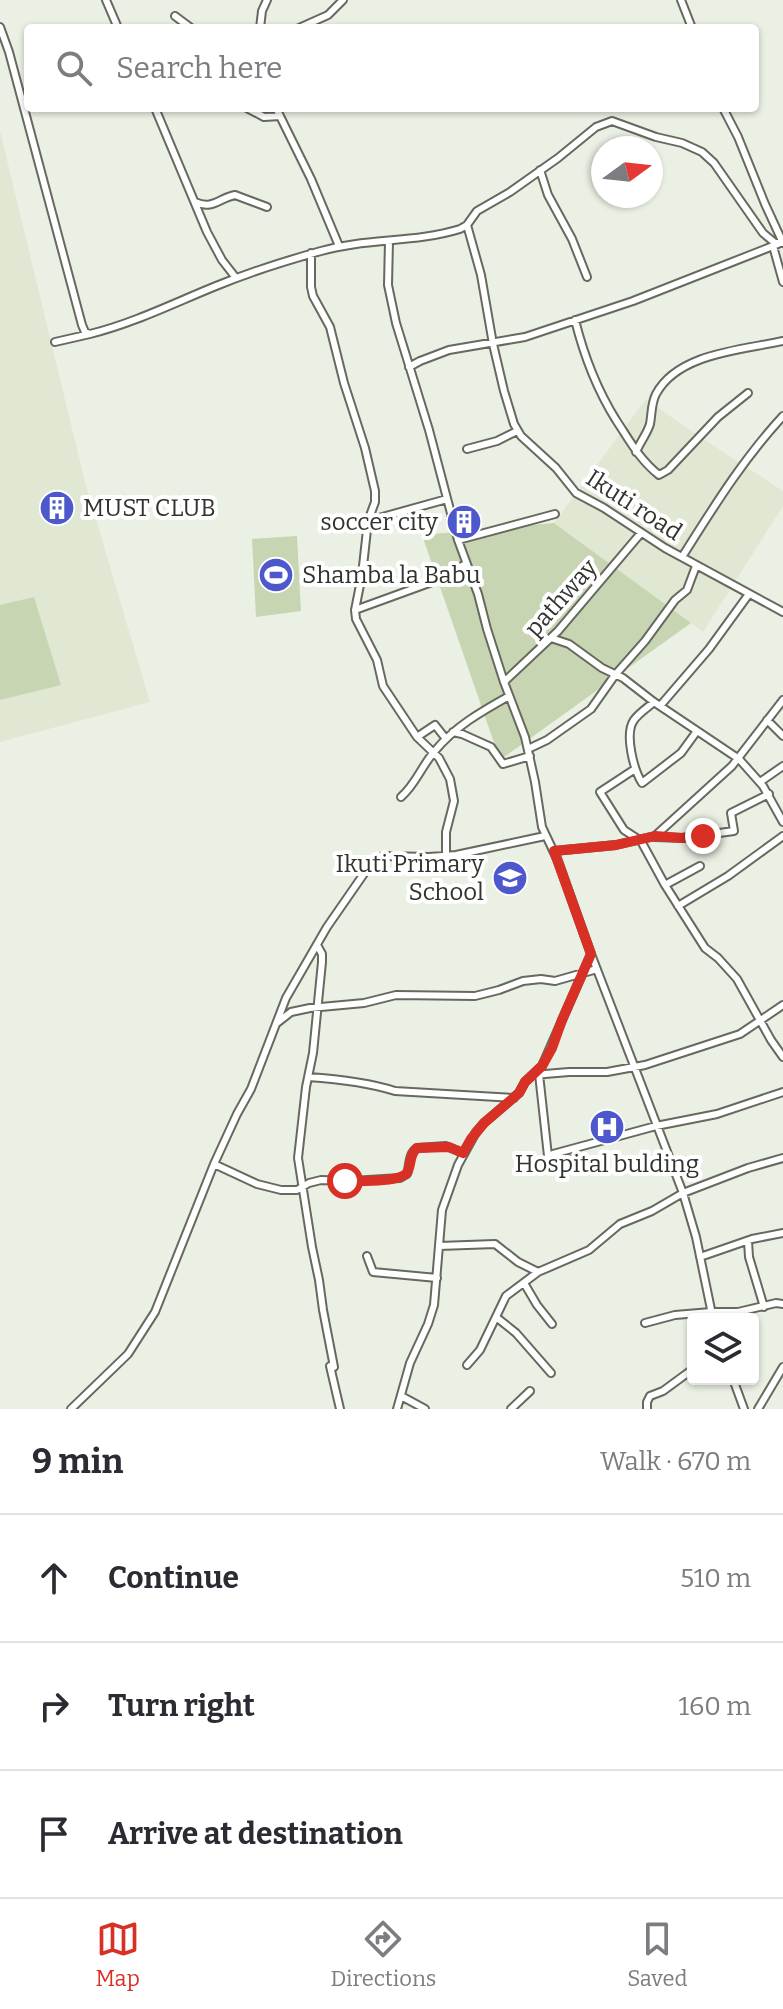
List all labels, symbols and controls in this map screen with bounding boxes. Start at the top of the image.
search box [24,24,759,112]
icon: search [52,46,96,90]
text: Search here [116,50,283,86]
north arrow [591,136,663,208]
street label: Ikuti road [581,464,687,546]
building icon: MUST CLUB [38,489,76,527]
place label: MUST CLUB [83,494,216,522]
building icon: soccer city [445,503,483,541]
place label: soccer city [320,508,438,536]
street label: pathway [519,553,603,642]
sports icon: Shamba la Babu [257,556,295,594]
place label: Shamba la Babu [302,561,481,589]
route end [685,818,721,854]
place label: Ikuti Primary School [336,850,484,906]
school or university icon: Ikuti Primary School [491,859,529,897]
hospital icon: Hospital bulding [588,1108,626,1146]
place label: Hospital bulding [515,1150,699,1178]
route start [327,1163,363,1199]
map controls [687,1313,759,1385]
button: layers [687,1313,759,1385]
text: 9 min [32,1441,123,1482]
text: Walk · 670 m [600,1446,751,1477]
icon: ahead [32,1556,76,1600]
text: Continue [108,1560,239,1596]
text: 510 m [680,1563,751,1594]
icon: right [32,1684,76,1728]
text: Turn right [108,1688,255,1724]
text: 160 m [679,1691,751,1722]
icon: arrive [32,1812,76,1856]
text: Arrive at destination [108,1816,403,1852]
tab: Map [95,1917,140,1992]
tab: Directions [331,1917,436,1992]
tab: Saved [627,1917,688,1992]

